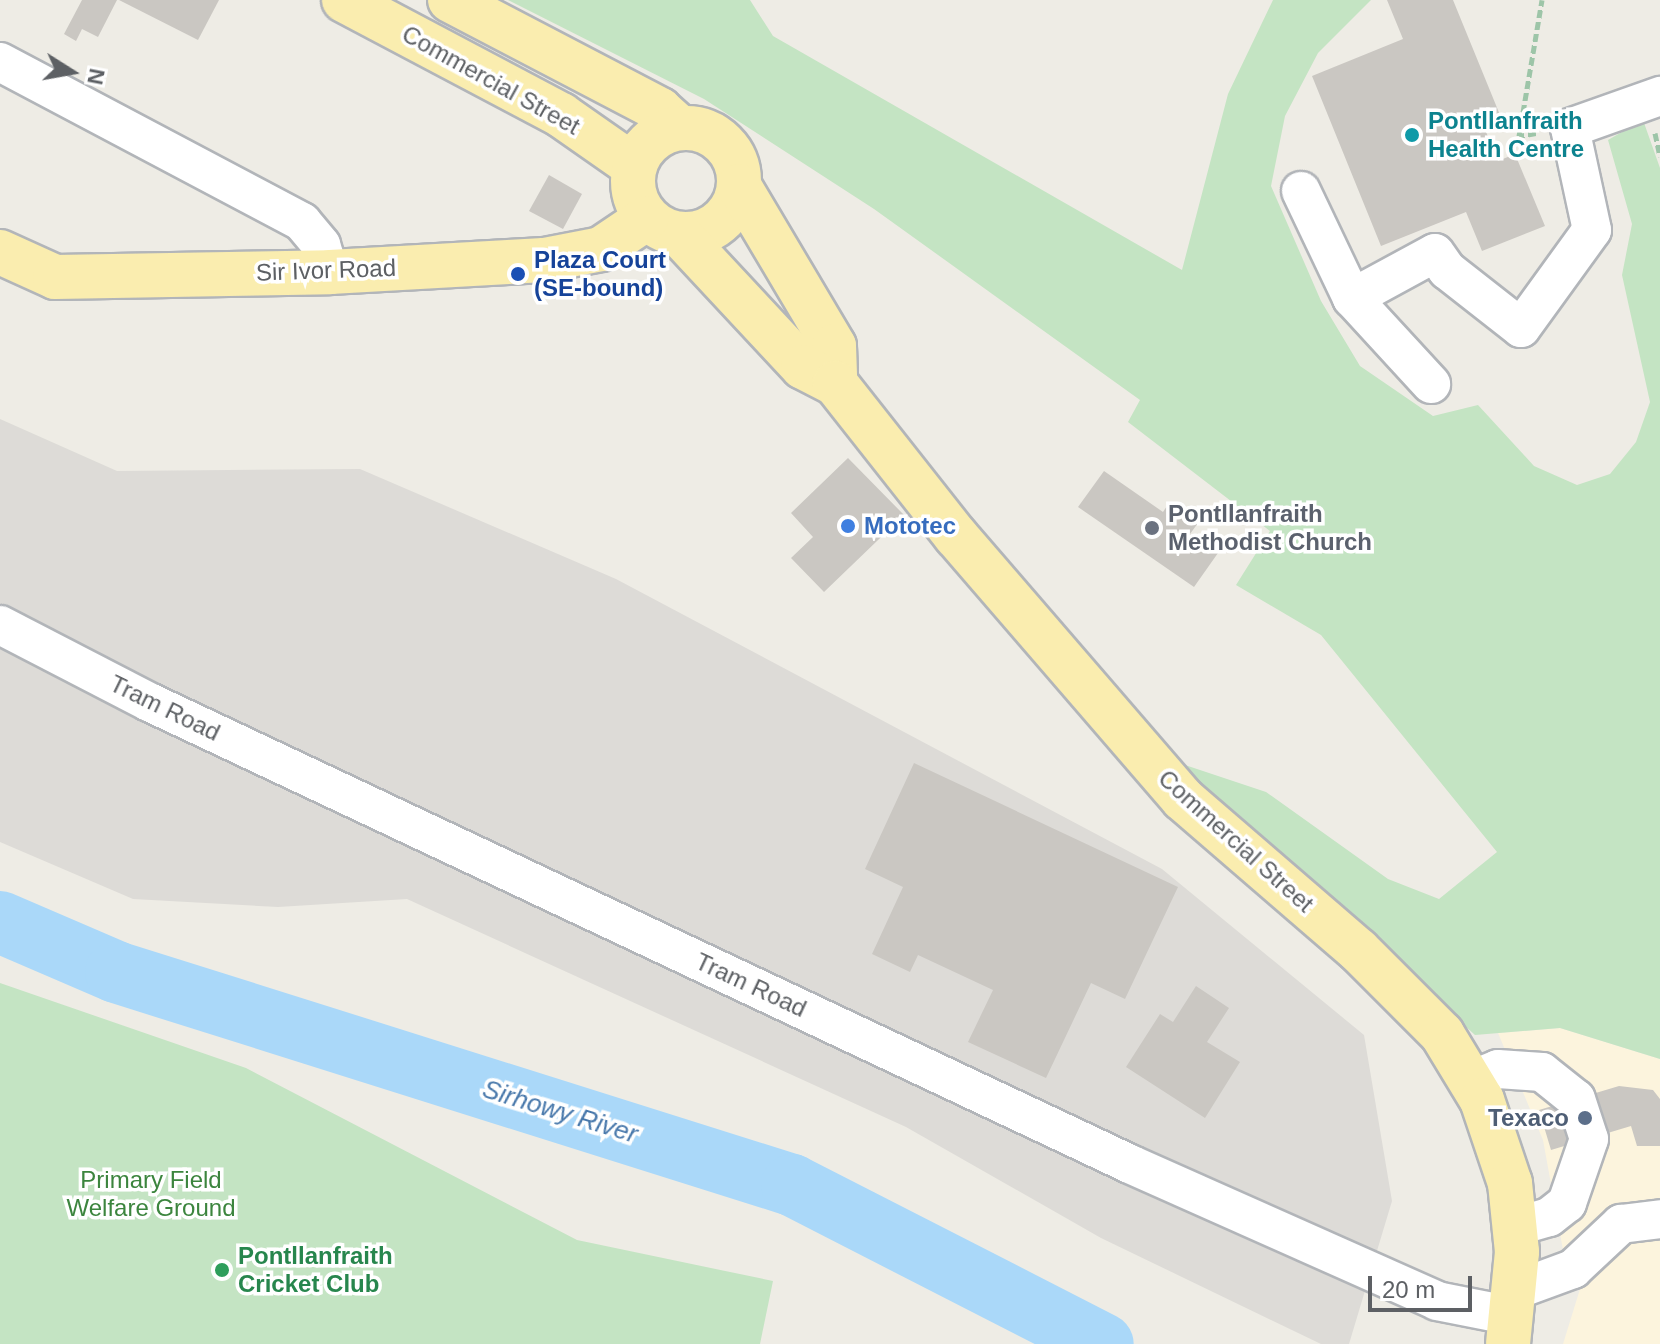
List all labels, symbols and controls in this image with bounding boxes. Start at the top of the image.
street label: Commercial Street [397,19,585,141]
north arrow [32,32,112,112]
text: N [82,66,110,87]
place label: Pontllanfraith Health Centre [1428,107,1584,163]
marker: Pontllanfraith Health Centre [1403,126,1421,144]
place label: Plaza Court (SE-bound) [534,246,666,302]
street label: Sir Ivor Road [256,253,396,287]
marker: Plaza Court (SE-bound) [509,265,527,283]
place label: Pontllanfraith Methodist Church [1168,500,1372,556]
place label: Mototec [864,512,956,540]
marker: Mototec [839,517,857,535]
marker: Pontllanfraith Methodist Church [1143,519,1161,537]
street label: Tram Road [105,669,225,747]
street label: Commercial Street [1153,764,1319,918]
street label: Tram Road [691,947,811,1023]
water label: Sirhowy River [479,1074,641,1150]
place label: Texaco [1488,1104,1569,1132]
marker: Texaco [1576,1109,1594,1127]
park label: Primary Field Welfare Ground [67,1166,235,1222]
place label: Pontllanfraith Cricket Club [238,1242,393,1298]
scale bar [1372,1260,1476,1310]
marker: Pontllanfraith Cricket Club [213,1261,231,1279]
text: 20 m [1382,1276,1435,1303]

